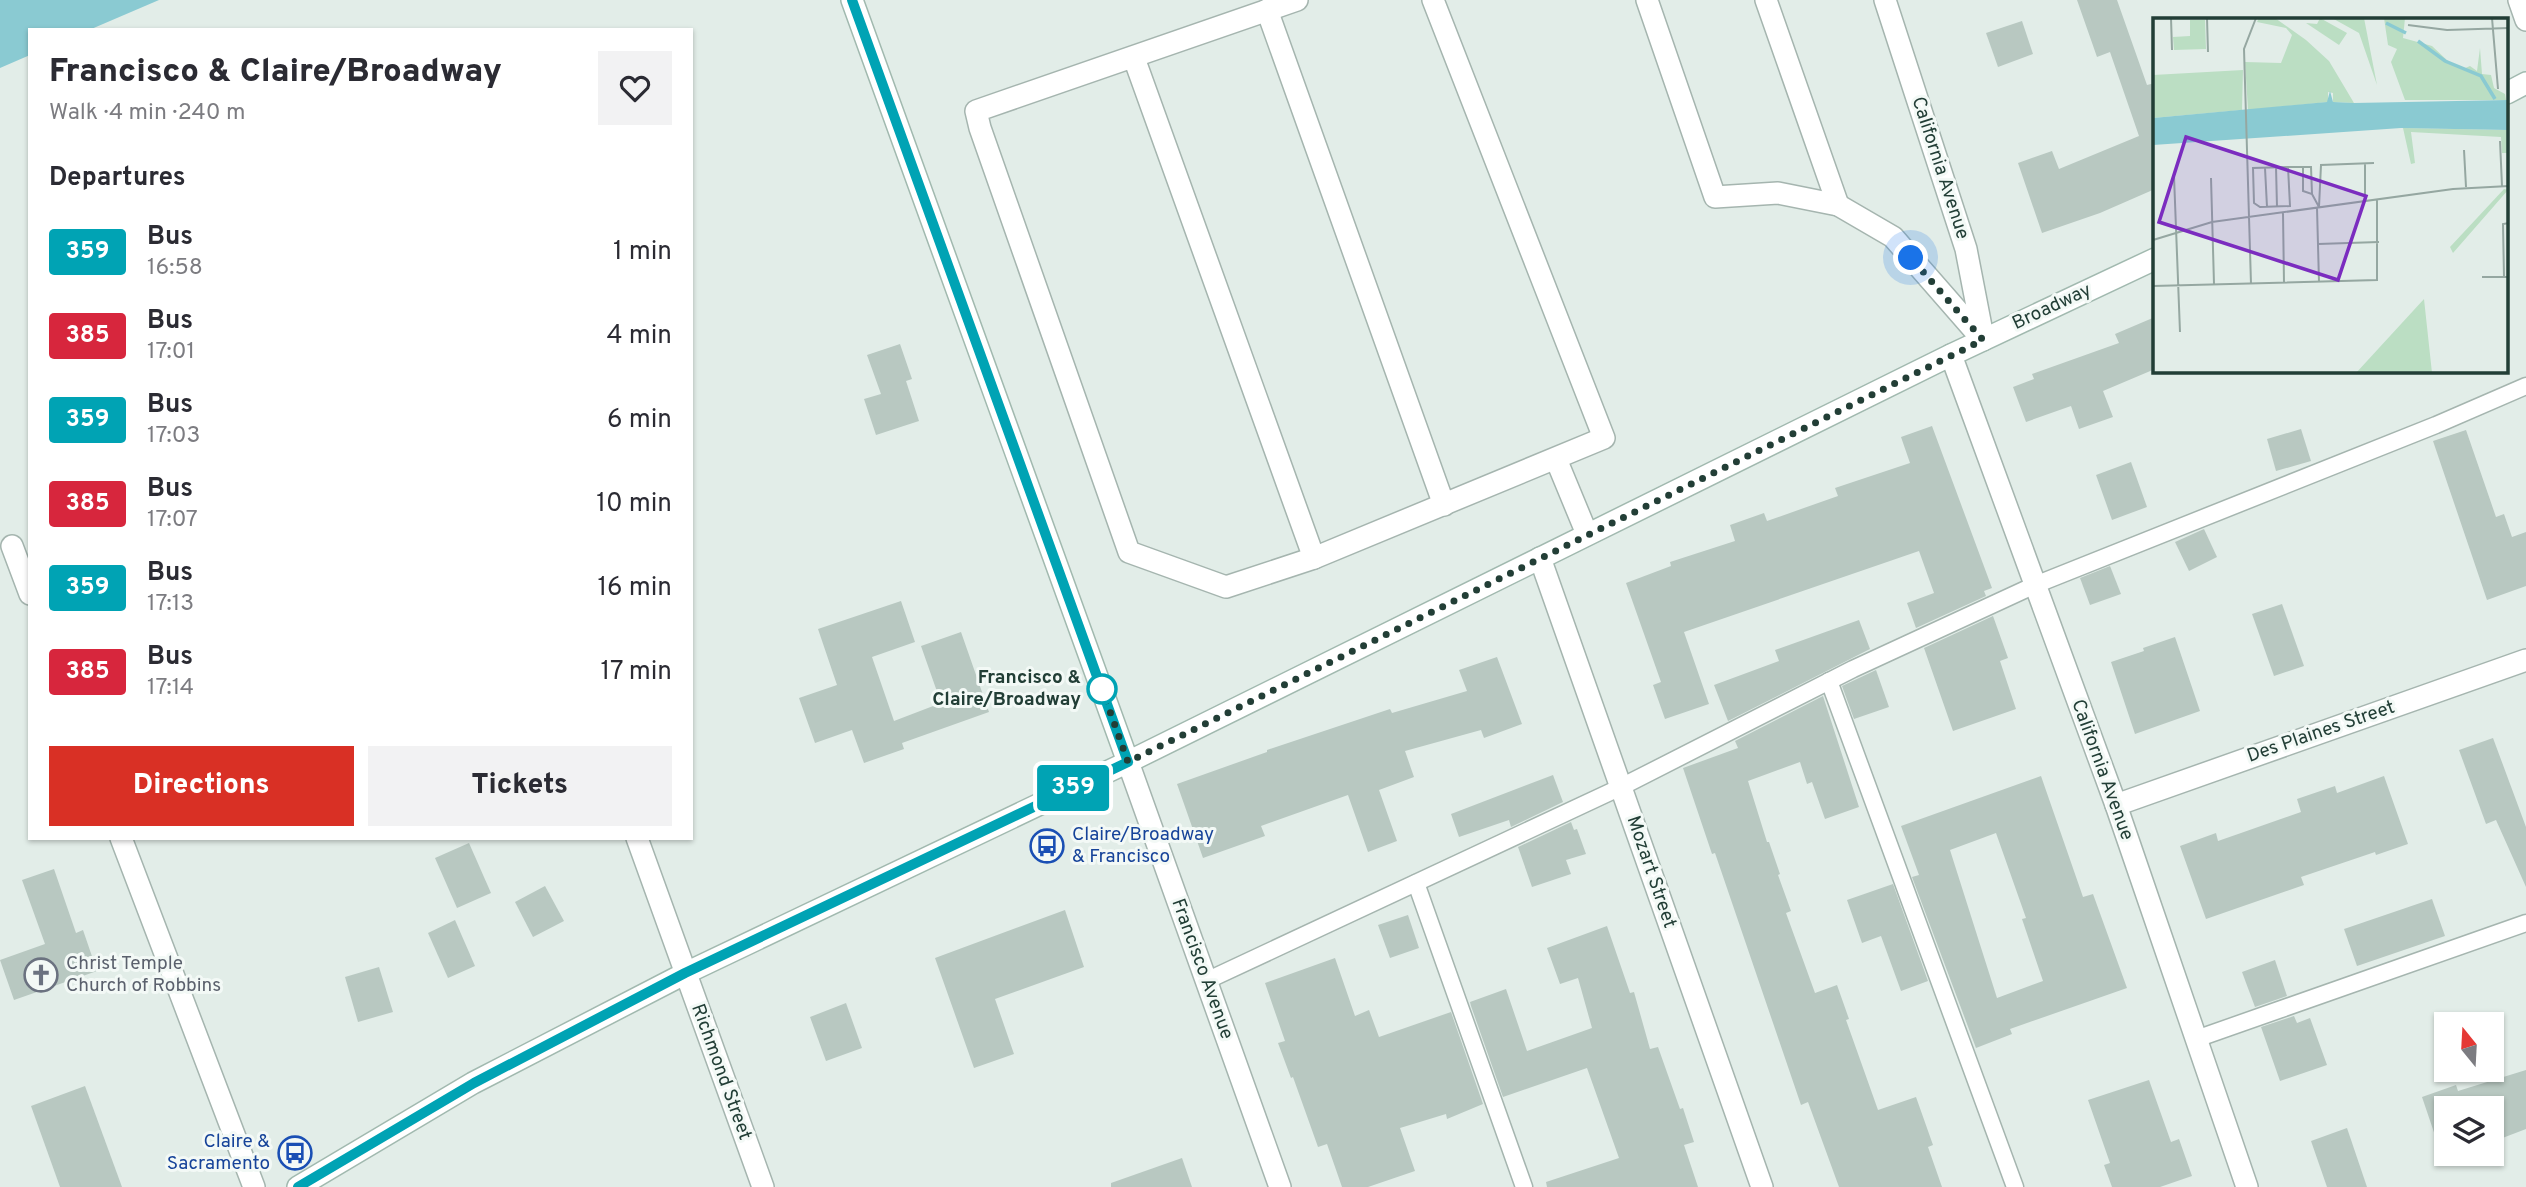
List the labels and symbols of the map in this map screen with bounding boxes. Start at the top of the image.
inset map [2153,18,2508,373]
street label: California Avenue [1906,94,1974,242]
your location [1893,240,1928,275]
street label: Broadway [2009,278,2095,336]
place label: Francisco & Claire/Broadway [932,666,1081,712]
marker: Francisco & Claire/Broadway [1087,674,1117,704]
street label: Des Plaines Street [2244,695,2398,769]
street label: California Avenue [2065,696,2139,844]
line badge: 359 [1033,765,1113,811]
street label: Mozart Street [1621,813,1681,931]
place label: Claire/Broadway & Francisco [1072,823,1214,869]
bus stop icon: Claire/Broadway & Francisco [1028,827,1066,865]
street label: Francisco Avenue [1165,895,1239,1043]
place label: Christ Temple Church of Robbins [66,952,221,998]
church icon: Christ Temple Church of Robbins [22,956,60,994]
street label: Richmond Street [685,1001,757,1143]
north arrow [2434,1012,2504,1082]
place label: Claire & Sacramento [167,1130,270,1176]
bus stop icon: Claire & Sacramento [276,1134,314,1172]

